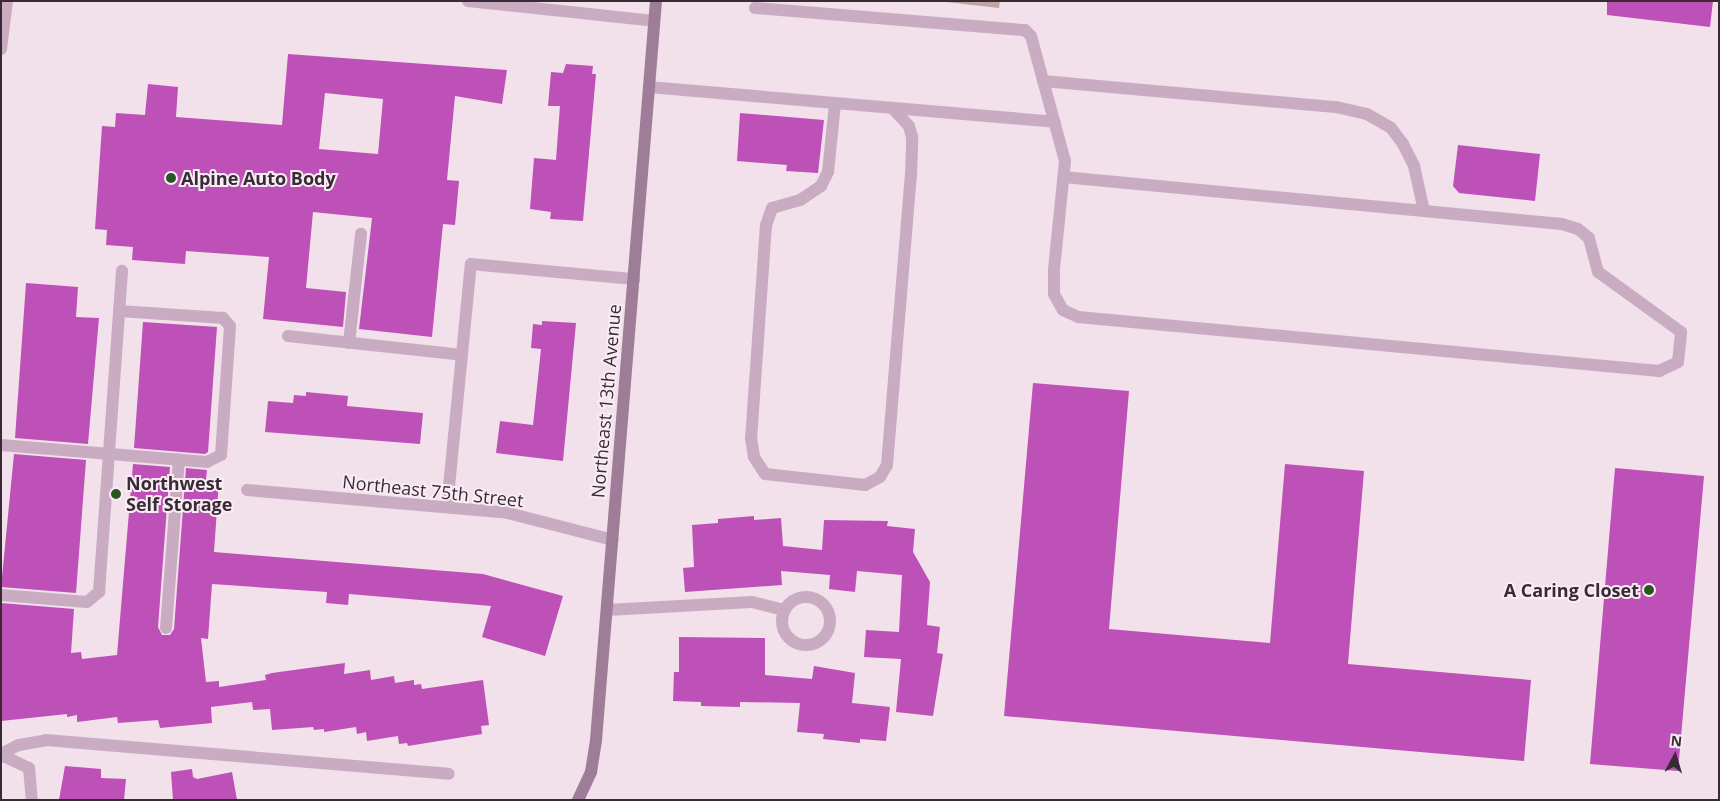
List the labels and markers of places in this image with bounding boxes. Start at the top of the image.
place label: Alpine Auto Body [181,167,336,189]
marker: Alpine Auto Body [165,172,177,184]
place label: Northwest Self Storage [126,473,232,516]
marker: Northwest Self Storage [110,488,122,500]
place label: A Caring Closet [1504,579,1639,601]
marker: A Caring Closet [1643,584,1655,596]

